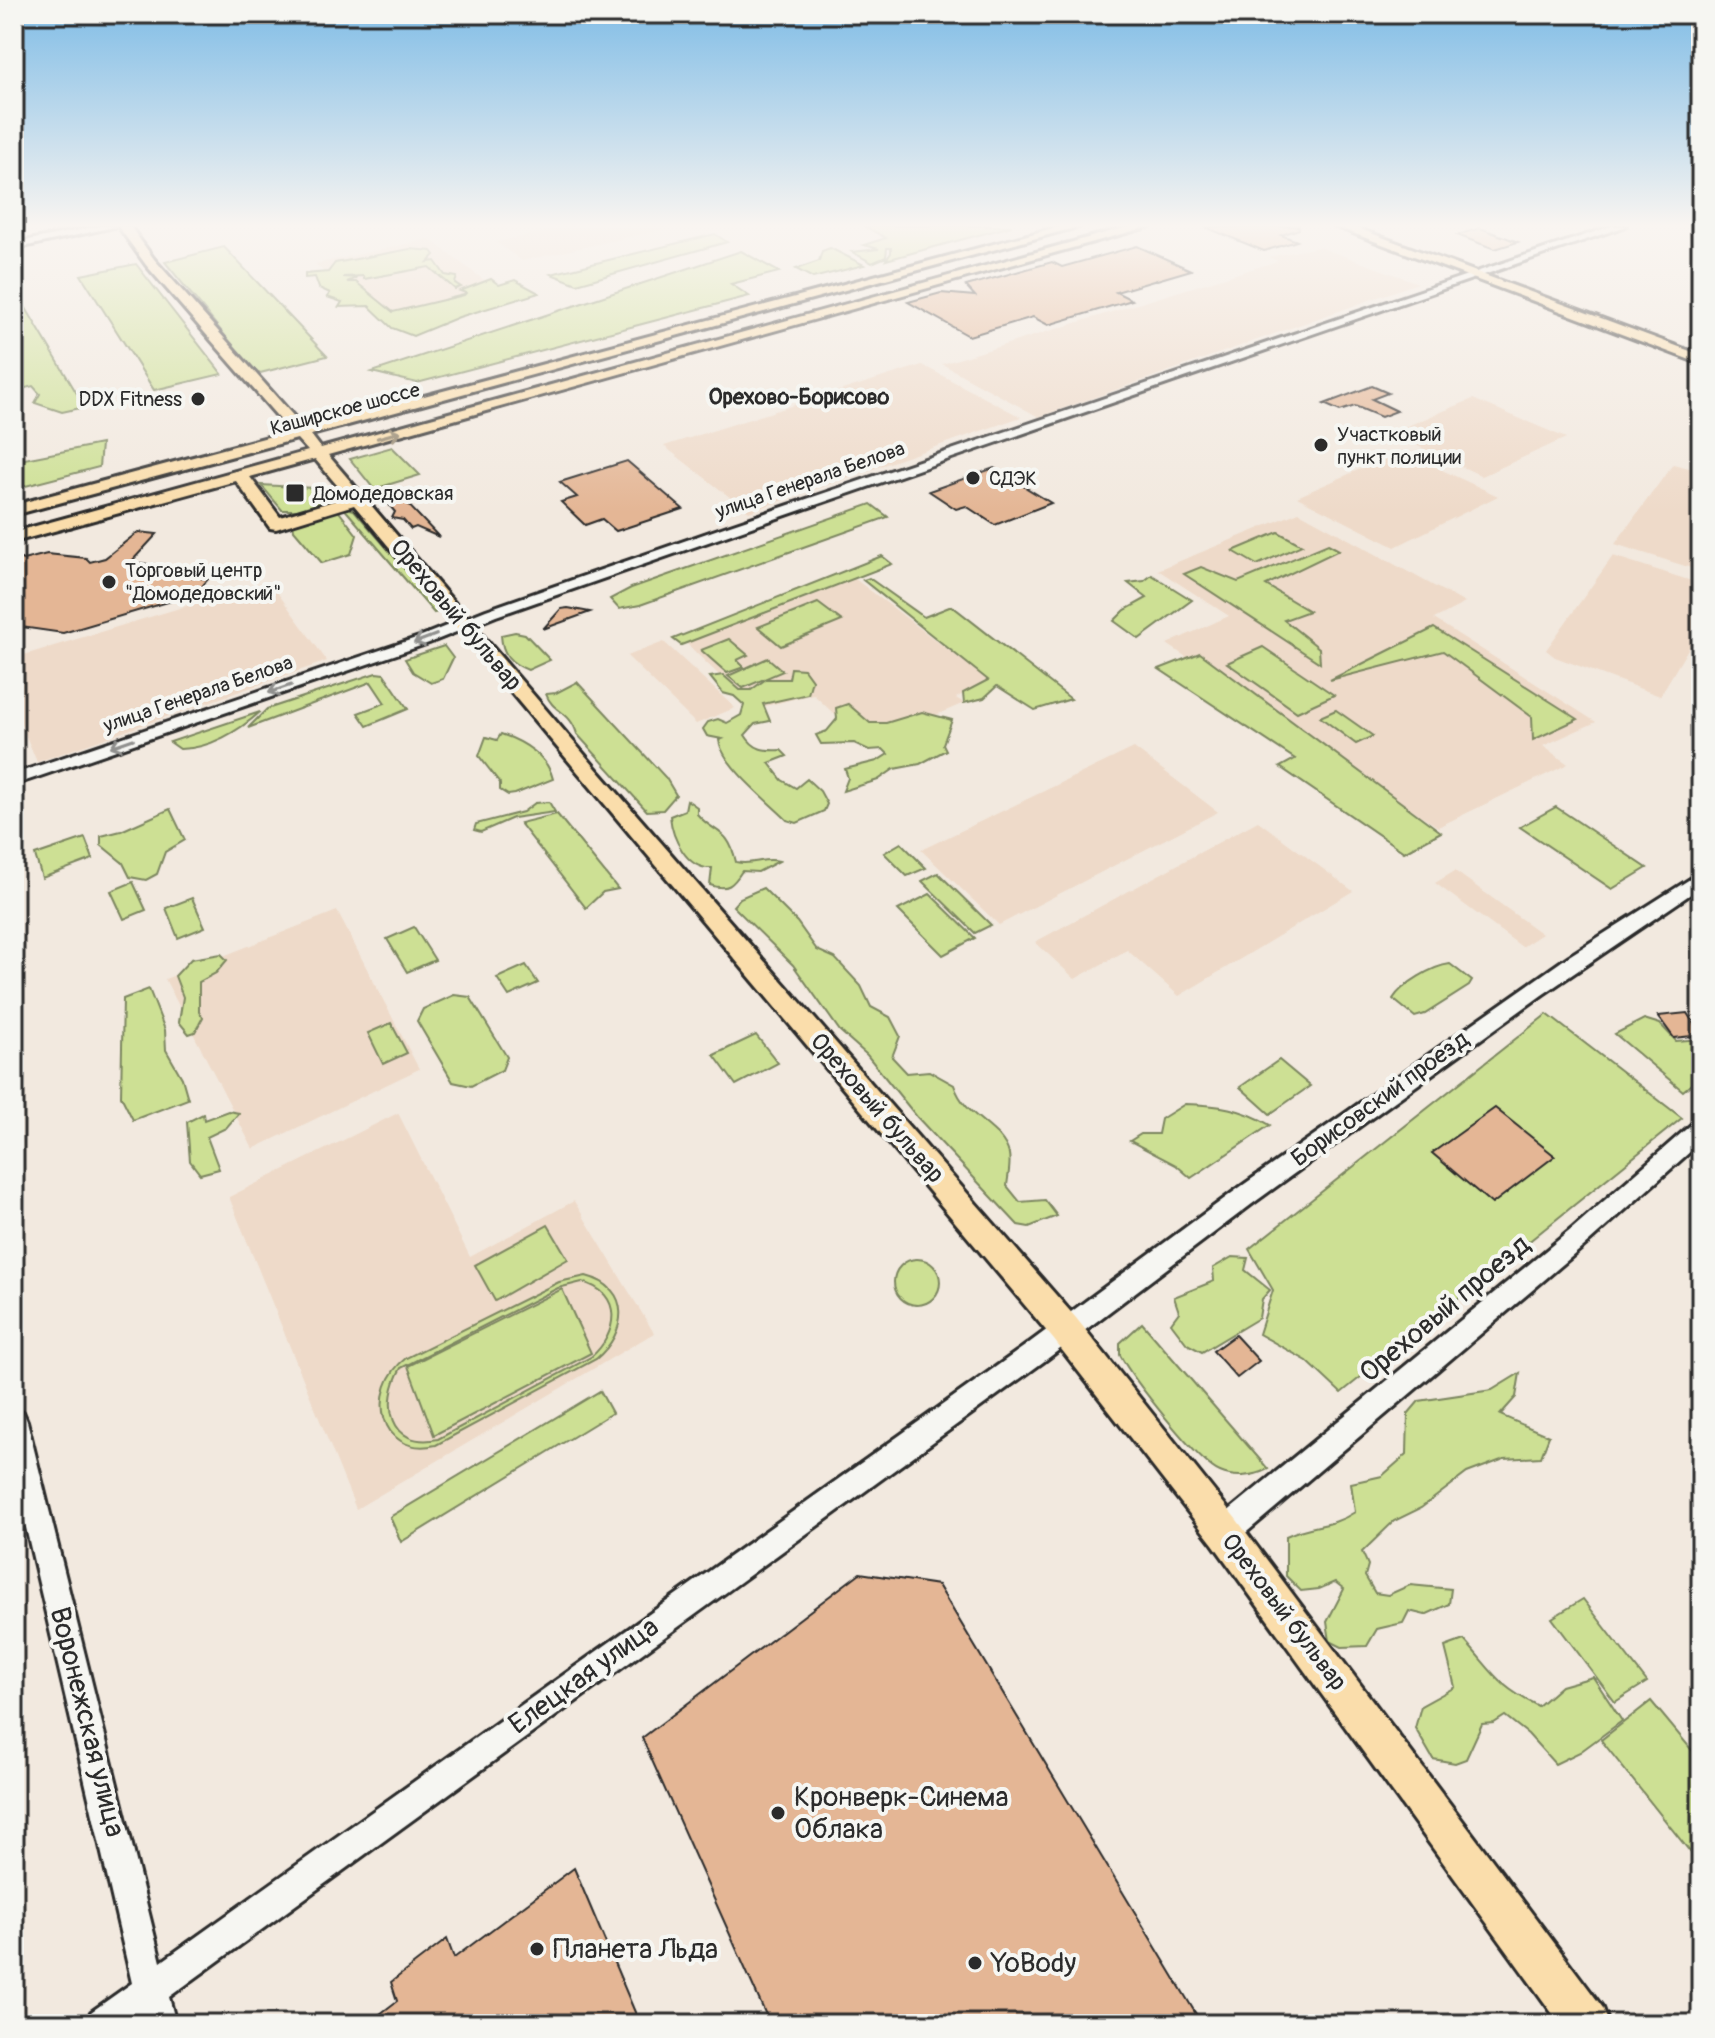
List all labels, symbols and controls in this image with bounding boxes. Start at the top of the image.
street label: Каширское шоссе [267,377,423,441]
district label: Орехово-Борисово [709,383,890,411]
place label: DDX Fitness [79,387,182,412]
marker: DDX Fitness [189,390,207,408]
place label: Участковый пункт полиции [1337,422,1461,470]
one-way arrow [375,426,401,441]
street label: улица Генерала Белова [711,436,908,524]
marker: Участковый пункт полиции [1312,436,1330,454]
place label: СДЭК [989,466,1037,491]
marker: СДЭК [964,469,982,487]
place label: Домодедовская [312,481,453,506]
marker: Домодедовская [284,482,306,504]
street label: Ореховый бульвар [384,533,528,697]
place label: Торговый центр "Домодедовский" [125,558,281,606]
marker: Торговый центр "Домодедовский" [100,573,118,591]
one-way arrow [413,633,438,647]
street label: улица Генерала Белова [99,650,296,738]
one-way arrow [268,683,293,698]
one-way arrow [110,737,135,752]
street label: Борисовский проезд [1286,1024,1475,1173]
street label: Ореховый бульвар [804,1027,950,1189]
street label: Ореховый проезд [1353,1227,1537,1390]
street label: Ореховый бульвар [1215,1528,1353,1696]
street label: Воронежская улица [42,1604,132,1840]
street label: Елецкая улица [502,1610,666,1742]
place label: Кронверк-Синема Облака [794,1780,1008,1847]
marker: Кронверк-Синема Облака [769,1804,787,1822]
place label: Планета Льда [553,1932,718,1967]
marker: Планета Льда [528,1940,546,1958]
place label: YoBody [990,1946,1076,1981]
marker: YoBody [966,1954,984,1972]

